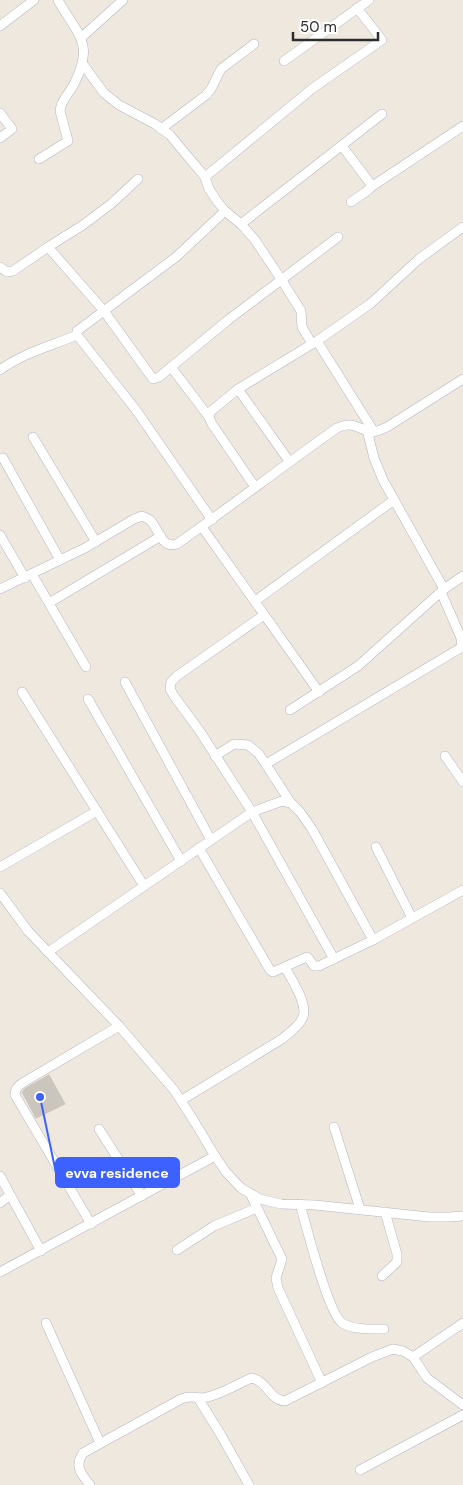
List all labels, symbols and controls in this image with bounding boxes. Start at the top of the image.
scale bar [293,10,378,42]
text: 50 m [300,17,337,37]
callout: evva residence [56,1158,179,1187]
text: evva residence [65,1164,169,1182]

